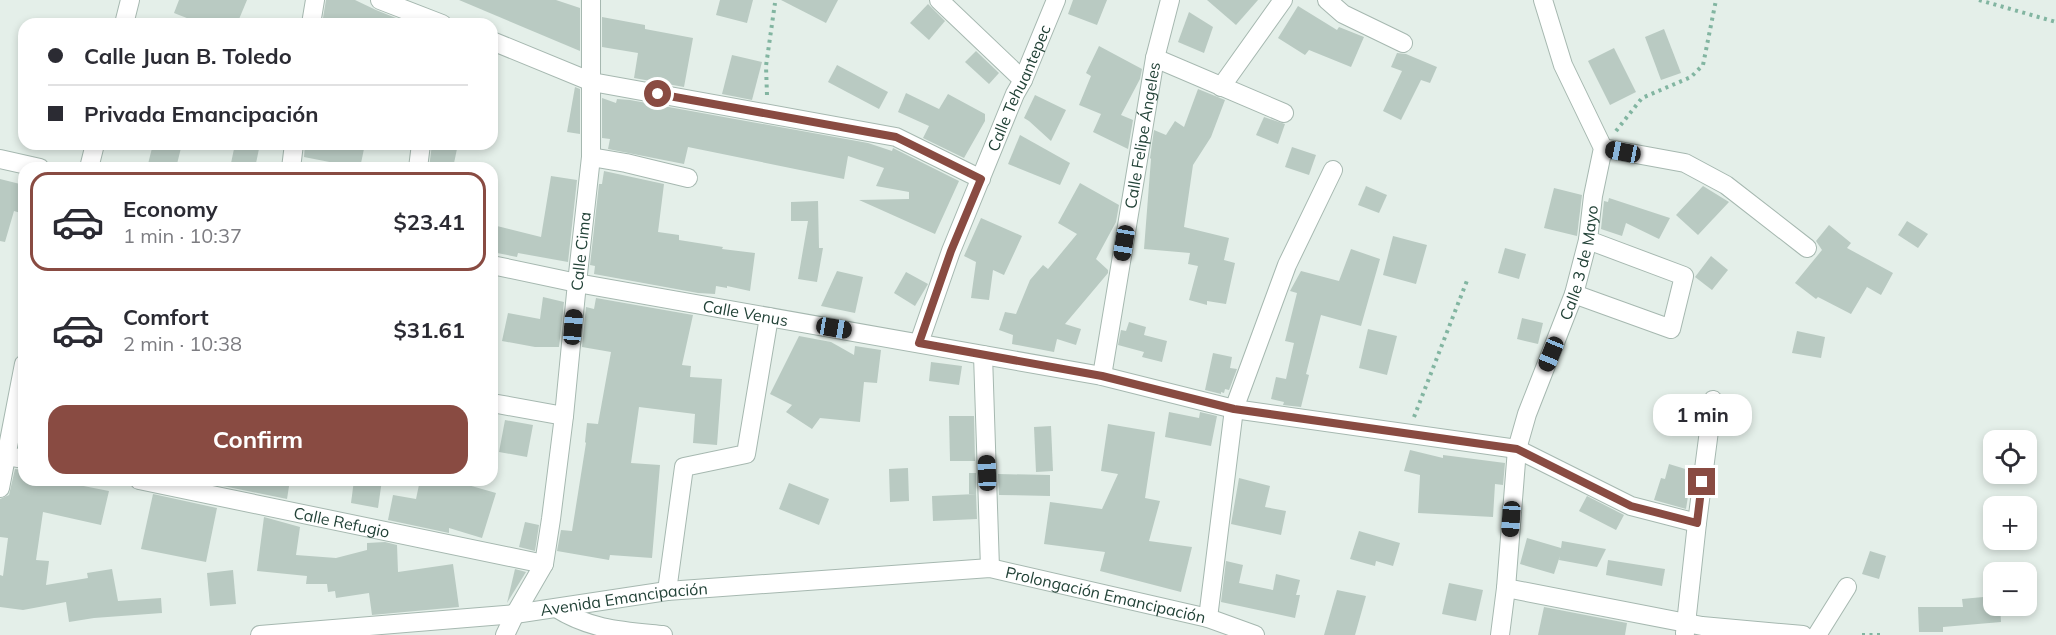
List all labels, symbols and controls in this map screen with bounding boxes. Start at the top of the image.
street label: Calle Tehuantepec [983,22,1055,154]
text: Calle Juan B. Toledo [84,42,292,70]
street label: Calle Felipe Ángeles [1120,60,1164,210]
route start [644,80,671,107]
text: Privada Emancipación [84,100,319,128]
car [1604,140,1642,164]
icon: car [51,195,105,249]
text: Economy [123,195,218,223]
street label: Calle 3 de Mayo [1555,204,1602,323]
text: $23.41 [394,208,465,236]
street label: Calle Cima [566,211,595,292]
text: 1 min · 10:37 [123,223,242,248]
car [1112,224,1136,262]
street label: Calle Venus [701,295,790,330]
icon: car [51,303,105,357]
text: Comfort [123,303,209,331]
car [562,308,584,346]
text: $31.61 [394,316,465,344]
car [815,316,853,340]
text: 2 min · 10:38 [123,331,242,356]
car [1536,334,1566,374]
callout: 1 min [1652,395,1752,437]
text: 1 min [1676,402,1729,427]
button: Confirm [48,405,468,474]
map controls [1983,430,2037,616]
button: locate [1983,430,2037,484]
car [977,455,997,491]
route end [1688,468,1715,495]
button: + [1983,496,2037,550]
car [1501,500,1521,538]
street label: Calle Refugio [292,502,392,542]
street label: Prolongación Emancipación [1003,562,1208,627]
button: − [1983,562,2037,616]
street label: Avenida Emancipación [539,578,708,620]

